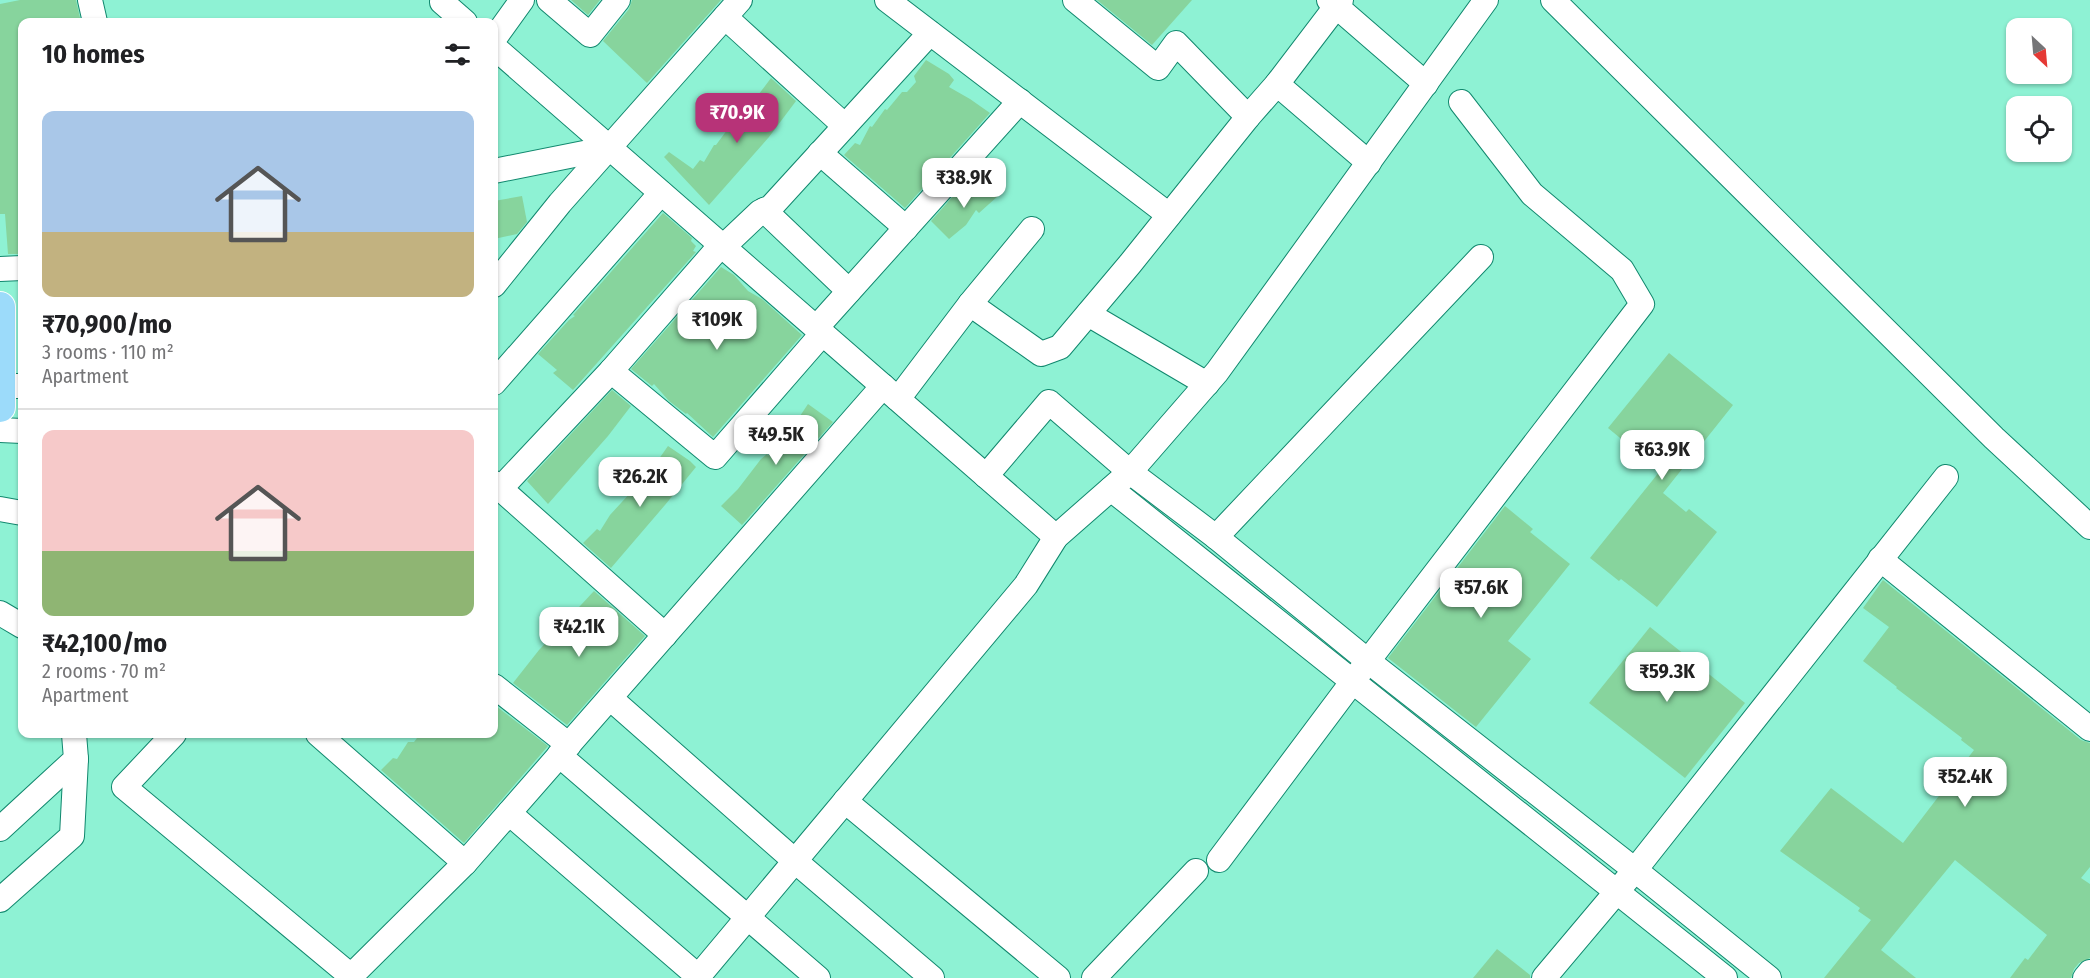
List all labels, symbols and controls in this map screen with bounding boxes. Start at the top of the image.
north arrow [2006,18,2072,84]
map controls [2006,18,2072,162]
icon: filters [441,38,474,71]
text: 10 homes [42,39,145,70]
pin: ₹70.9K [688,93,786,144]
button: locate [2006,96,2072,162]
text: ₹70.9K [709,100,765,124]
icon: home [204,150,312,258]
pin: ₹38.9K [915,158,1013,209]
text: ₹38.9K [936,165,992,189]
pin: ₹109K [675,300,759,351]
text: ₹109K [692,307,742,331]
text: ₹70,900/mo [42,309,172,340]
text: 3 rooms · 110 m² [42,340,174,364]
text: Apartment [42,364,129,388]
pin: ₹49.5K [727,415,825,466]
text: ₹49.5K [748,422,804,446]
pin: ₹63.9K [1613,430,1711,481]
text: ₹63.9K [1634,437,1690,461]
pin: ₹26.2K [591,457,689,508]
text: ₹26.2K [613,464,667,488]
icon: home [204,469,312,577]
pin: ₹57.6K [1432,568,1530,619]
text: ₹57.6K [1454,575,1508,599]
pin: ₹42.1K [530,607,628,658]
text: ₹42.1K [553,614,605,638]
text: ₹42,100/mo [42,628,167,659]
pin: ₹59.3K [1618,652,1716,703]
text: 2 rooms · 70 m² [42,659,166,683]
text: ₹59.3K [1639,659,1695,683]
text: Apartment [42,683,129,707]
pin: ₹52.4K [1916,757,2014,808]
text: ₹52.4K [1938,764,1992,788]

